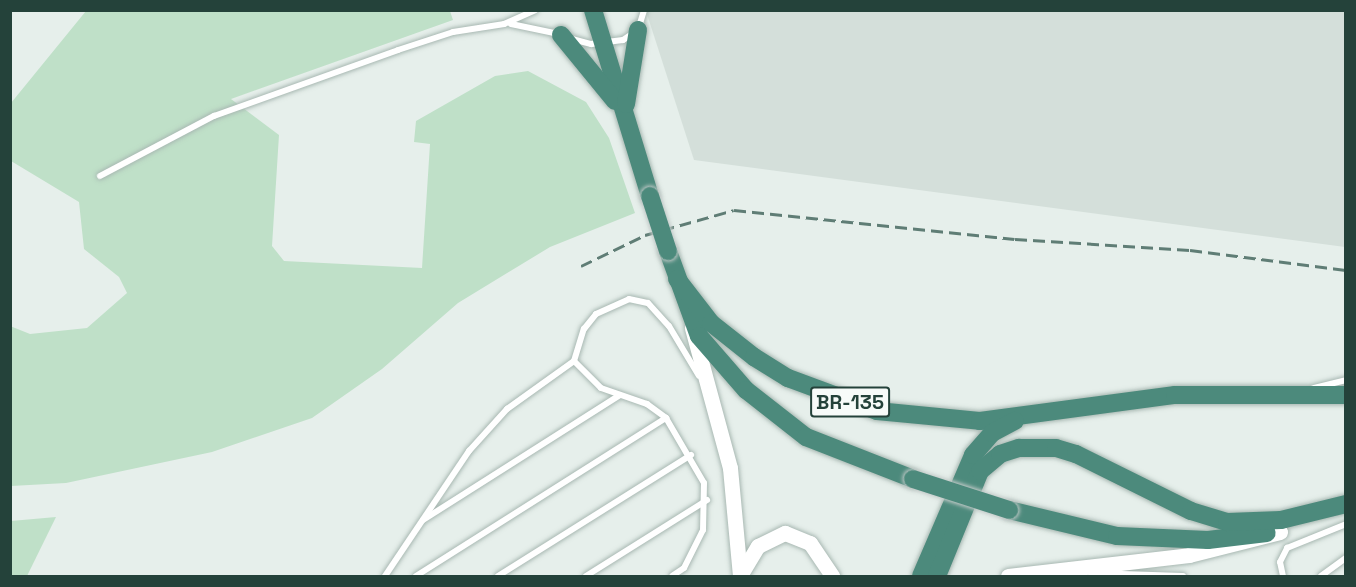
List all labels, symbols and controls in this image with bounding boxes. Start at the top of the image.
road number: BR-135 [810,385,890,419]

